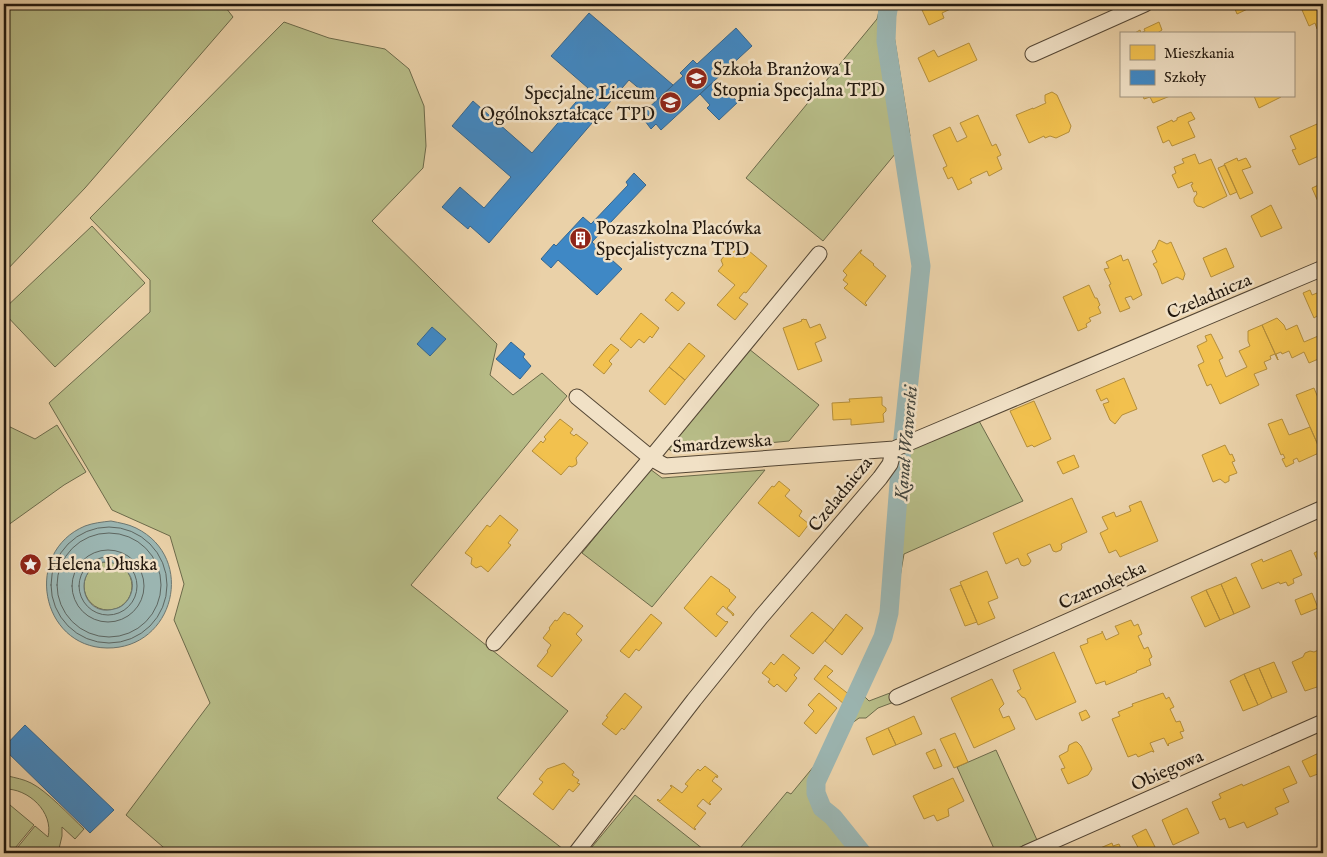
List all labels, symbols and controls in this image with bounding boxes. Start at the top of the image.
legend [1120,32,1294,98]
text: Mieszkania [1164,44,1235,63]
place label: Szkoła Branżowa I Stopnia Specjalna TPD [713,59,885,103]
school or university icon: Szkoła Branżowa I Stopnia Specjalna TPD [685,67,709,91]
text: Szkoły [1164,68,1207,87]
place label: Specjalne Liceum Ogólnokształcące TPD [480,83,655,127]
school or university icon: Specjalne Liceum Ogólnokształcące TPD [659,91,683,115]
place label: Pozaszkolna Placówka Specjalistyczna TPD [596,218,762,262]
building icon: Pozaszkolna Placówka Specjalistyczna TPD [568,226,592,250]
street label: Czeladnicza [1164,269,1256,326]
water label: Kanał Wawerski [890,383,924,503]
street label: Smardzewska [672,430,773,459]
street label: Czeladnicza [804,453,878,537]
place icon: Helena Dłuska [19,552,43,576]
place label: Helena Dłuska [47,554,157,577]
street label: Czarnołęcka [1055,557,1150,616]
street label: Obiegowa [1128,745,1207,797]

